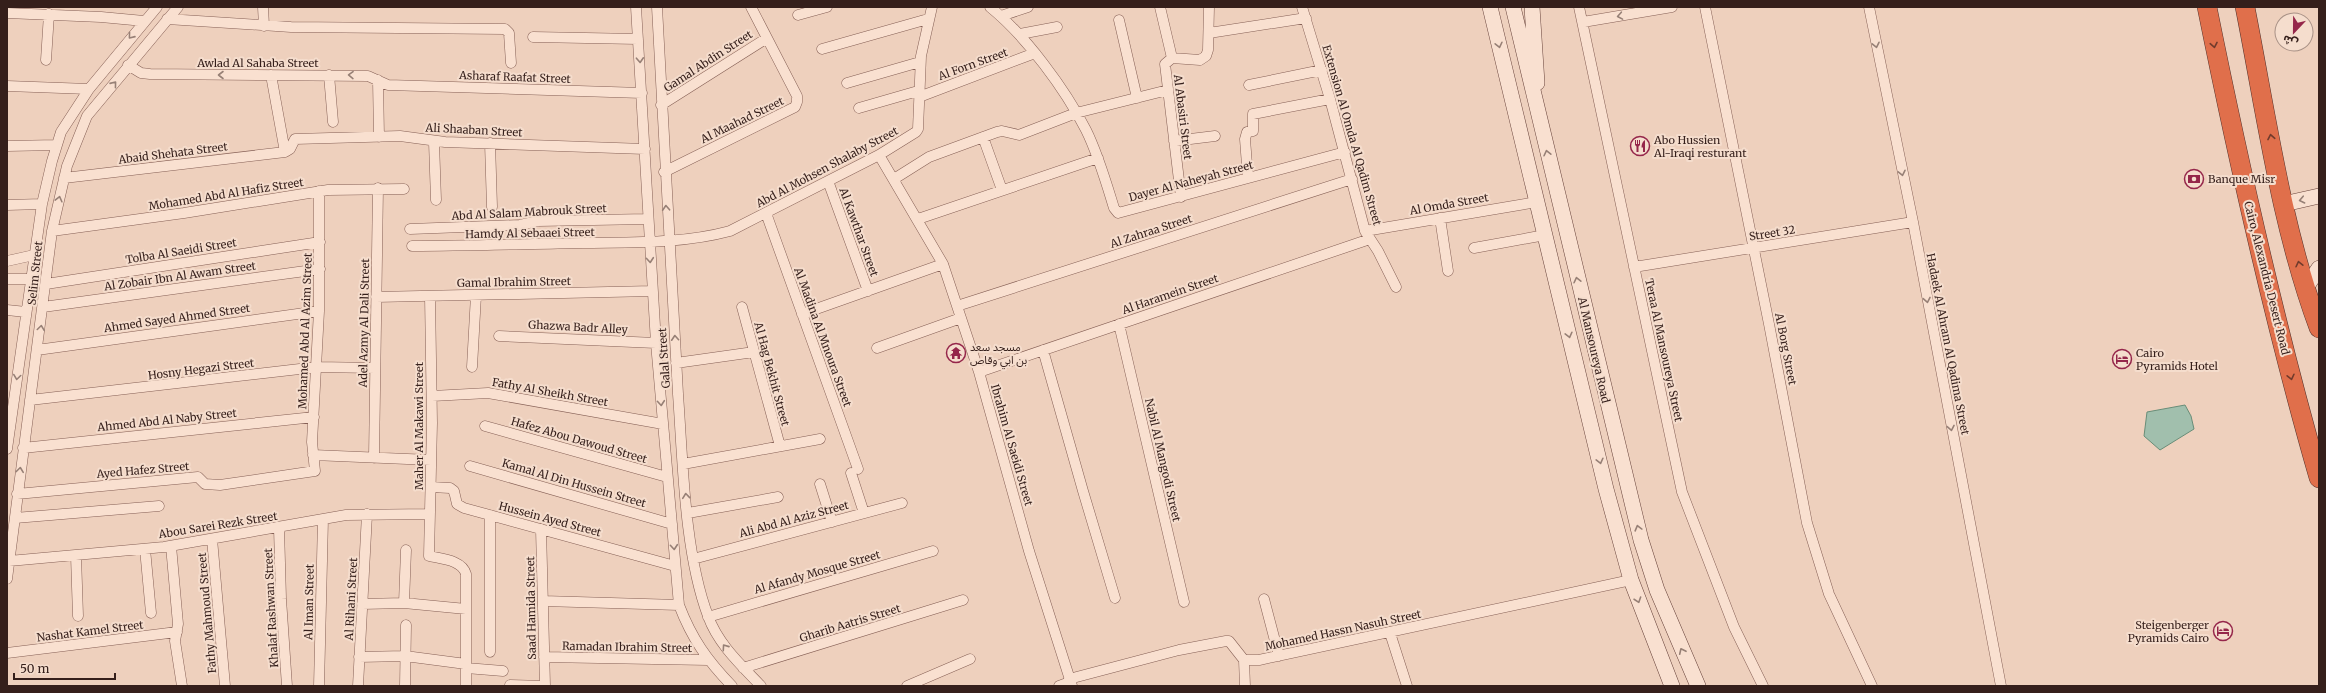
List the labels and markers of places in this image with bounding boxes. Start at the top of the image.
place label: Abo Hussien Al-Iraqi resturant [1653,133,1747,160]
restaurant icon: Abo Hussien Al-Iraqi resturant [1629,135,1651,157]
bank icon: Banque Misr [2183,168,2205,190]
place label: Banque Misr [2208,172,2275,186]
place label: مسجد سعد بن ابي وقاص [970,340,1027,370]
temple icon: مسجد سعد بن ابي وقاص [945,342,967,364]
place label: Cairo Pyramids Hotel [2136,346,2218,373]
hotel icon: Cairo Pyramids Hotel [2111,348,2133,370]
place label: Steigenberger Pyramids Cairo [2128,618,2210,645]
hotel icon: Steigenberger Pyramids Cairo [2212,620,2234,642]

